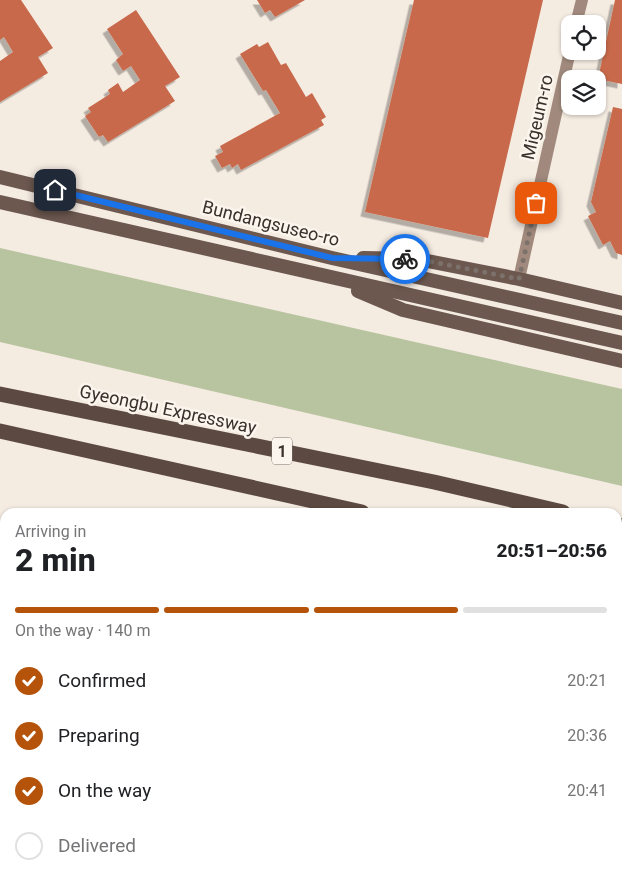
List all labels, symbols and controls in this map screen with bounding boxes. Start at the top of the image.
map controls [561,15,606,115]
button: locate [561,15,606,60]
button: layers [561,70,606,115]
street label: Migeum-ro [517,72,557,162]
pin [34,169,76,211]
icon: home [41,176,69,204]
pin [515,182,557,224]
icon: bag [522,189,550,217]
street label: Bundangsuseo-ro [200,196,342,250]
courier [380,234,430,284]
icon: bike [391,245,419,273]
street label: Gyeongbu Expressway [78,380,259,438]
road number: 1 [272,438,292,464]
text: Arriving in [15,522,86,541]
text: 20:51–20:56 [496,539,607,562]
text: 2 min [15,541,96,579]
text: On the way · 140 m [15,621,151,640]
icon: check [15,667,43,695]
text: Confirmed [58,669,146,692]
text: 20:21 [567,671,607,690]
icon: check [15,722,43,750]
text: Preparing [58,724,140,747]
text: 20:36 [567,726,607,745]
icon: check [15,777,43,805]
text: On the way [58,779,151,802]
text: 20:41 [567,781,607,800]
text: Delivered [58,834,136,857]

